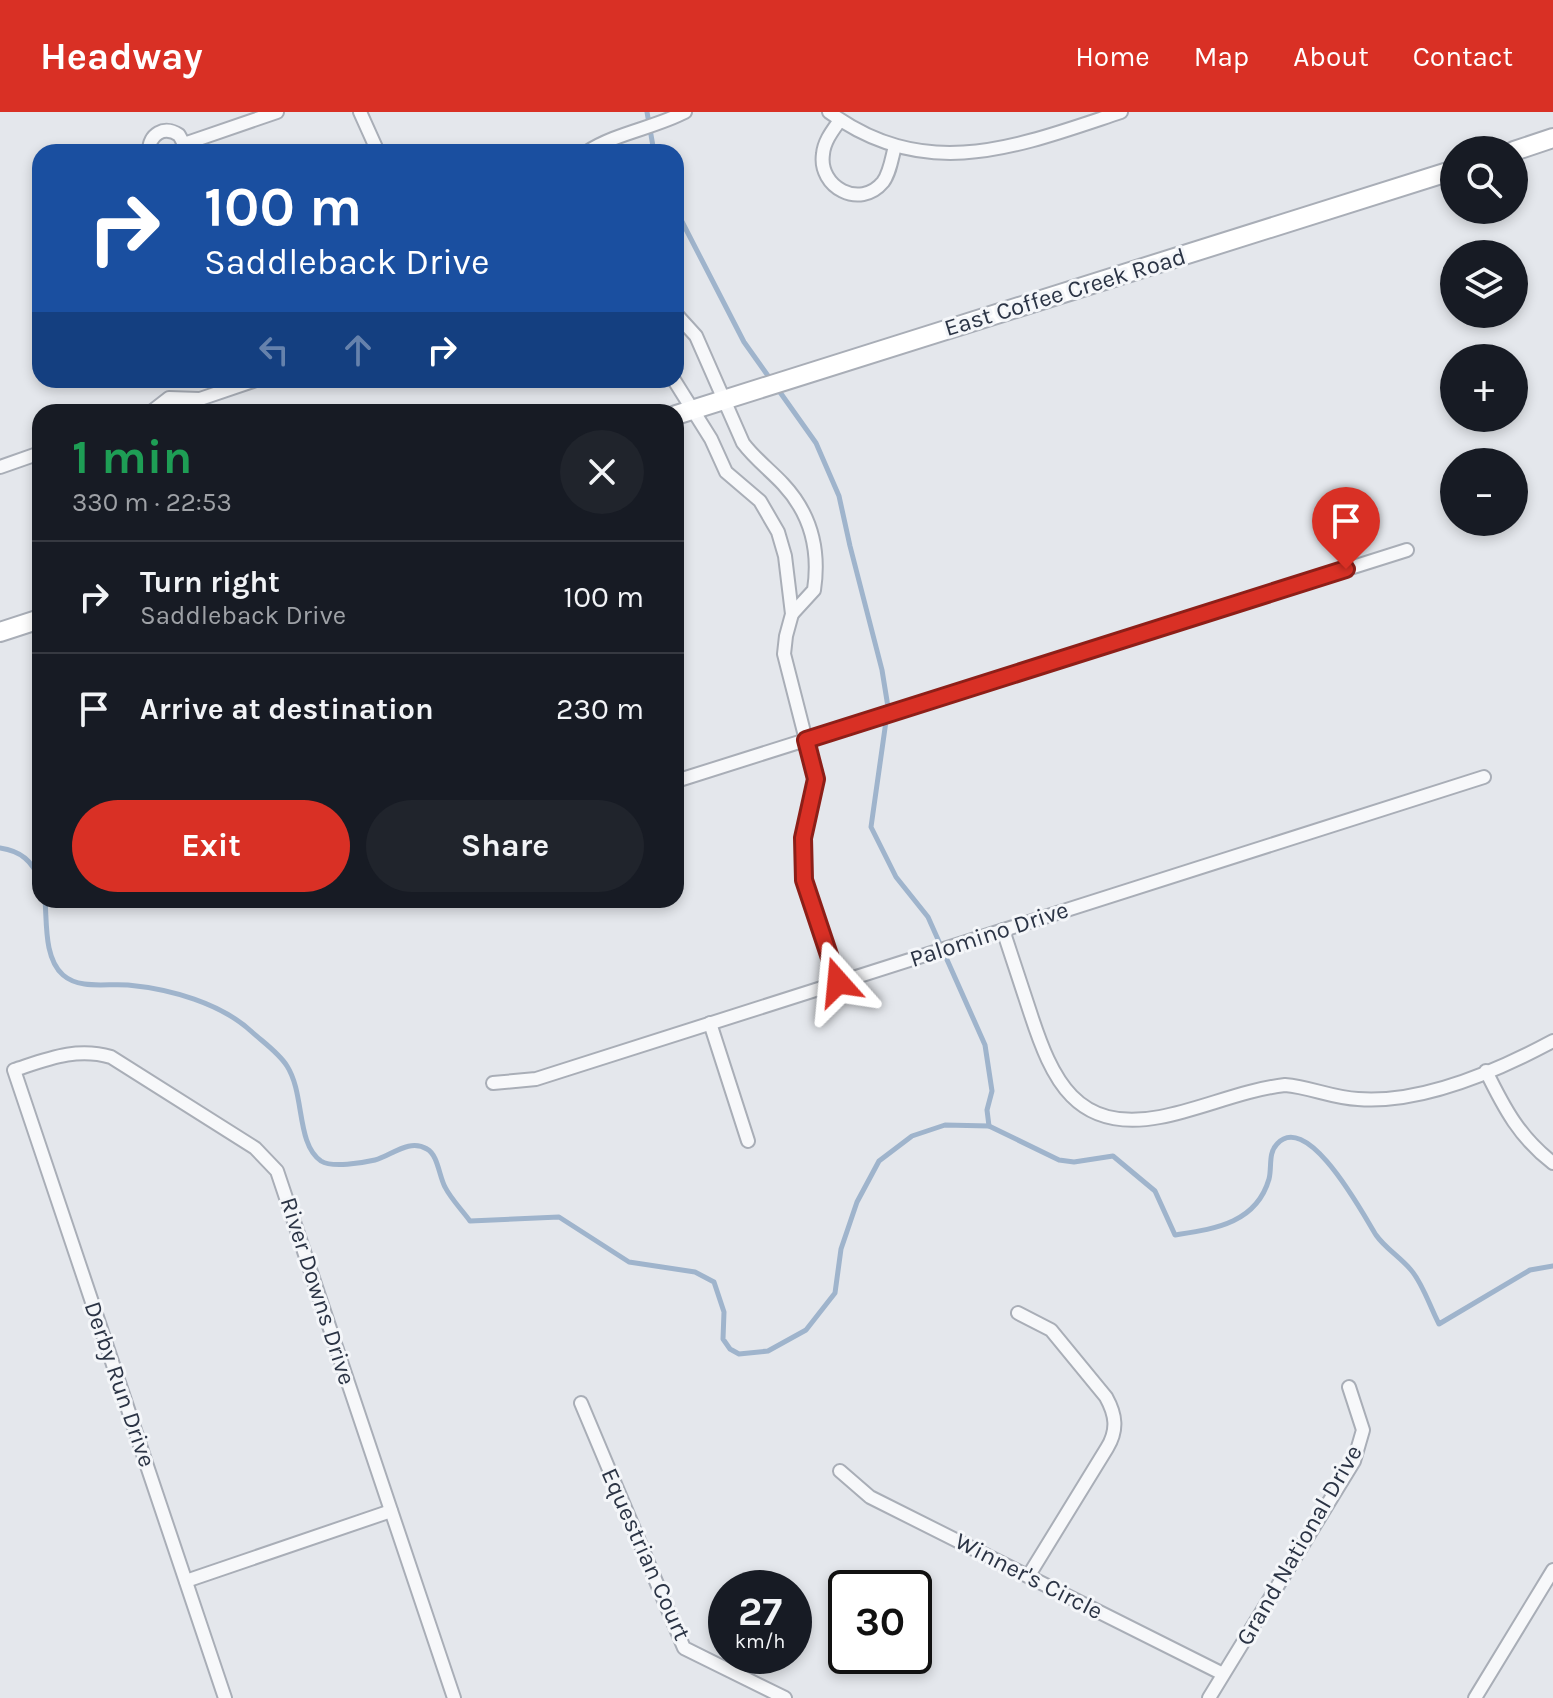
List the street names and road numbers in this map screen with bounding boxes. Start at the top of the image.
street label: East Coffee Creek Road [941,242,1189,342]
street label: Palomino Drive [906,895,1072,973]
street label: River Downs Drive [274,1194,362,1388]
street label: Derby Run Drive [79,1297,161,1471]
street label: Grand National Drive [1230,1440,1368,1650]
street label: Equestrian Court [596,1464,696,1644]
street label: Winner's Circle [950,1527,1108,1625]

